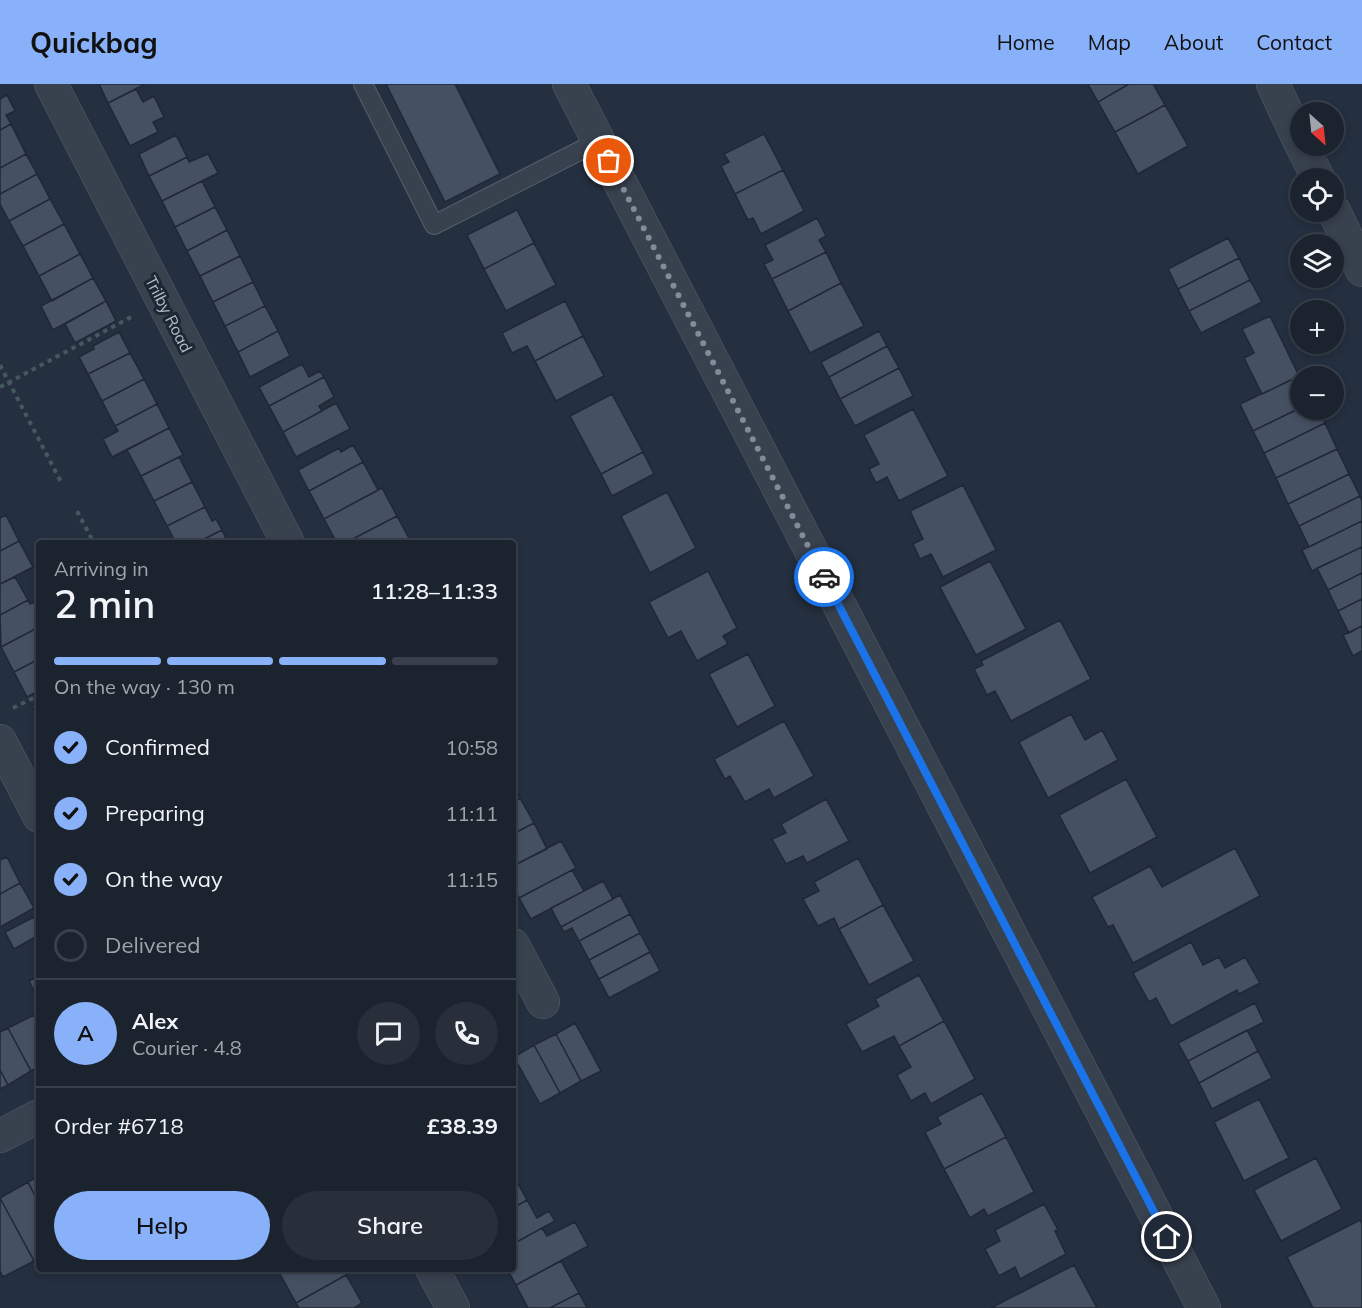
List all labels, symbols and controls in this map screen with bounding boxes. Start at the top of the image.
text: Quickbag [30,25,158,60]
text: Home [997,29,1055,55]
text: Map [1088,29,1131,55]
text: About [1164,29,1223,55]
text: Contact [1256,29,1332,55]
north arrow [1290,102,1344,156]
map controls [1290,102,1344,420]
pin [583,135,634,186]
icon: bag [592,144,625,177]
button: locate [1290,168,1344,222]
button: layers [1290,234,1344,288]
street label: Trilby Road [141,272,197,356]
button: + [1290,300,1344,354]
button: − [1290,366,1344,420]
courier [794,547,854,607]
text: Arriving in [54,556,149,581]
icon: car [808,561,841,594]
text: 11:28–11:33 [371,577,498,605]
text: 2 min [54,579,155,628]
text: On the way · 130 m [54,674,235,699]
icon: check [54,731,87,764]
text: Confirmed [105,733,210,761]
text: 10:58 [445,735,498,760]
icon: check [54,797,87,830]
text: Preparing [105,799,205,827]
text: 11:11 [445,801,498,826]
icon: check [54,863,87,896]
text: On the way [105,865,223,893]
text: 11:15 [445,867,498,892]
text: Delivered [105,931,200,959]
button: chat [357,1002,420,1065]
button: phone [435,1002,498,1065]
text: Alex [132,1007,178,1035]
text: A [77,1019,94,1047]
text: Courier · 4.8 [132,1035,242,1060]
text: Order #6718 [54,1112,184,1140]
text: £38.39 [427,1112,498,1140]
button: Help [54,1191,270,1260]
button: Share [282,1191,498,1260]
pin [1141,1211,1192,1262]
icon: home [1150,1220,1183,1253]

